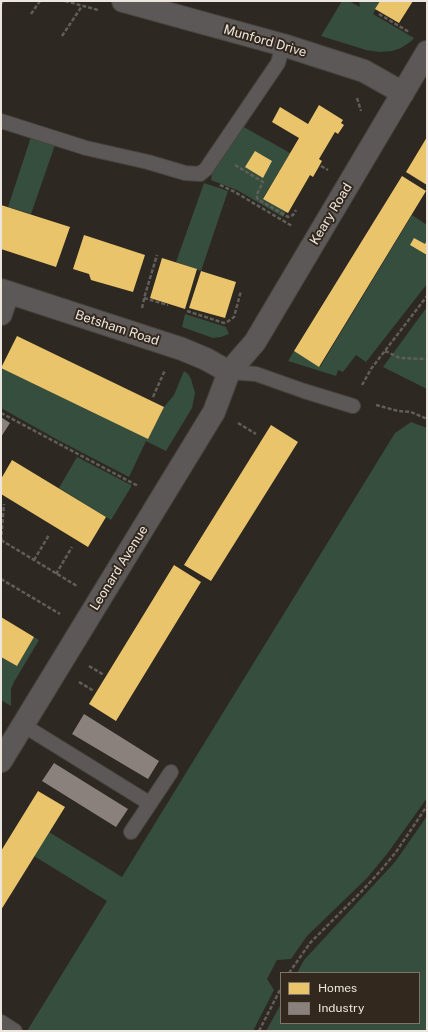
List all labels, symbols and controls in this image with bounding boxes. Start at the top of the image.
street label: Munford Drive [222,22,308,60]
street label: Keary Road [307,180,355,248]
street label: Betsham Road [73,307,161,349]
street label: Leonard Avenue [87,523,151,613]
legend [280,972,420,1024]
text: Homes [318,981,357,995]
text: Industry [318,1001,364,1015]

